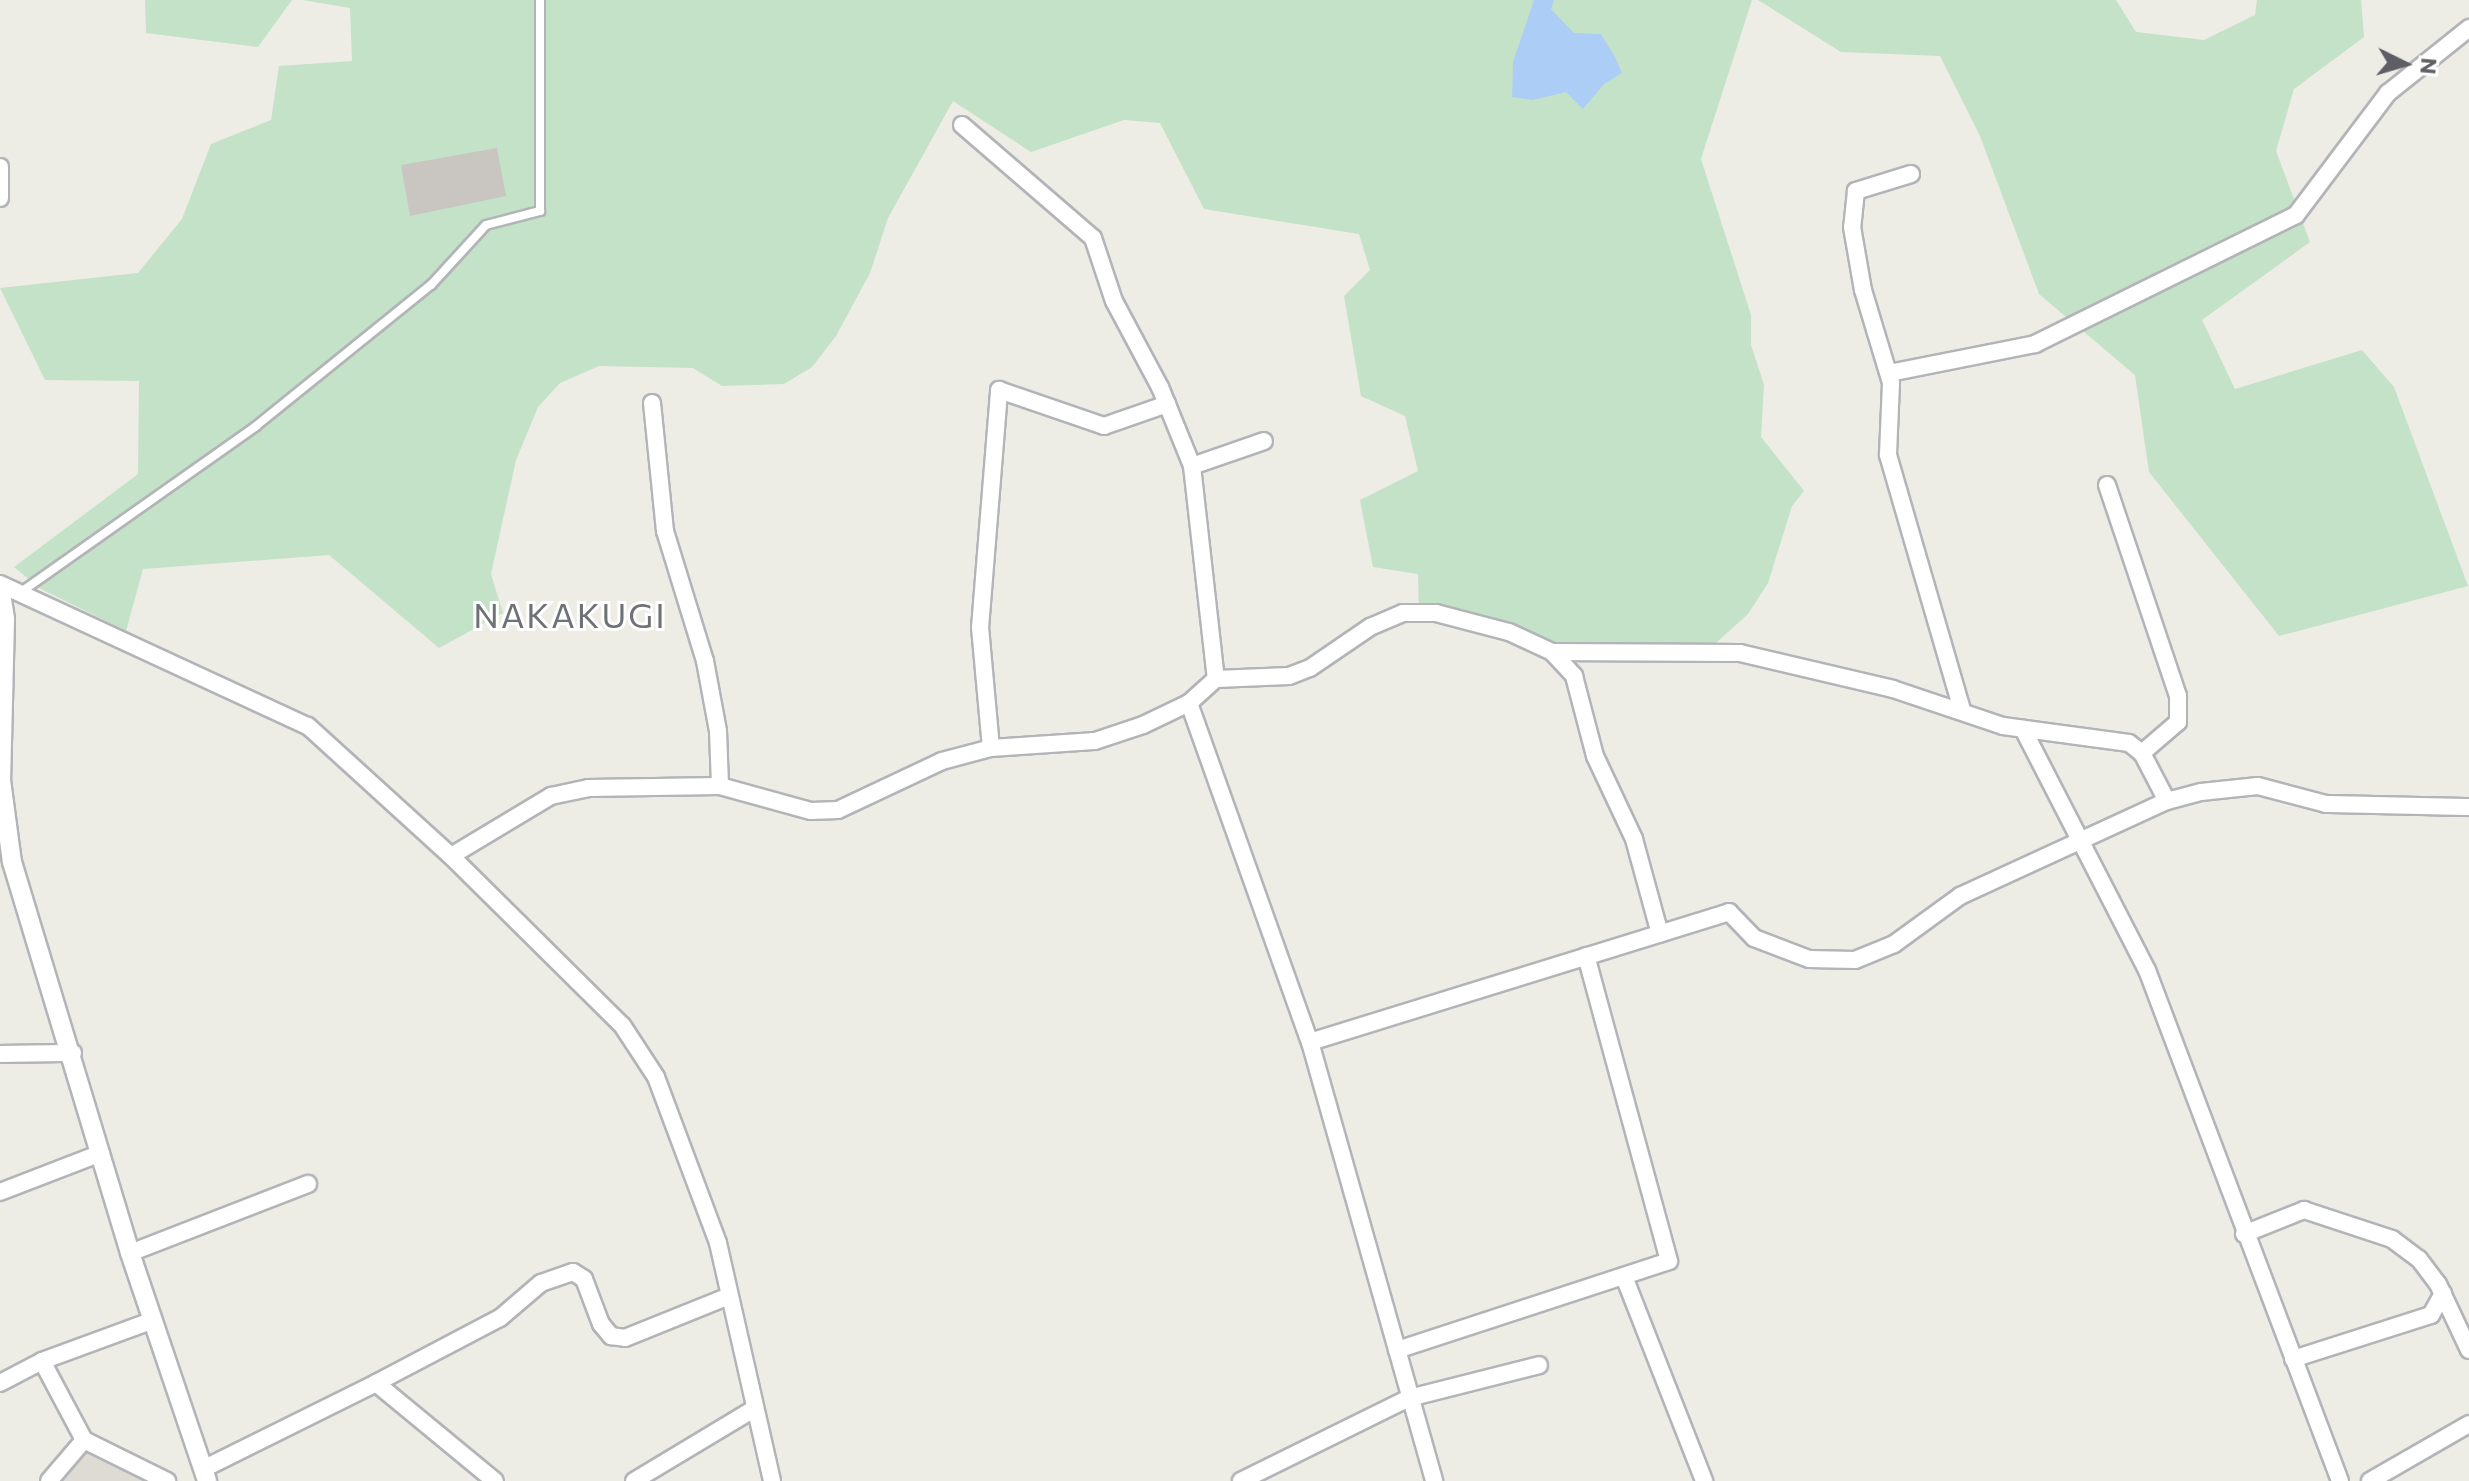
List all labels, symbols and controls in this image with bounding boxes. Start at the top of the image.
north arrow [2365,24,2445,104]
text: N [2415,57,2444,76]
district label: NAKAKUGI [473,595,667,635]

